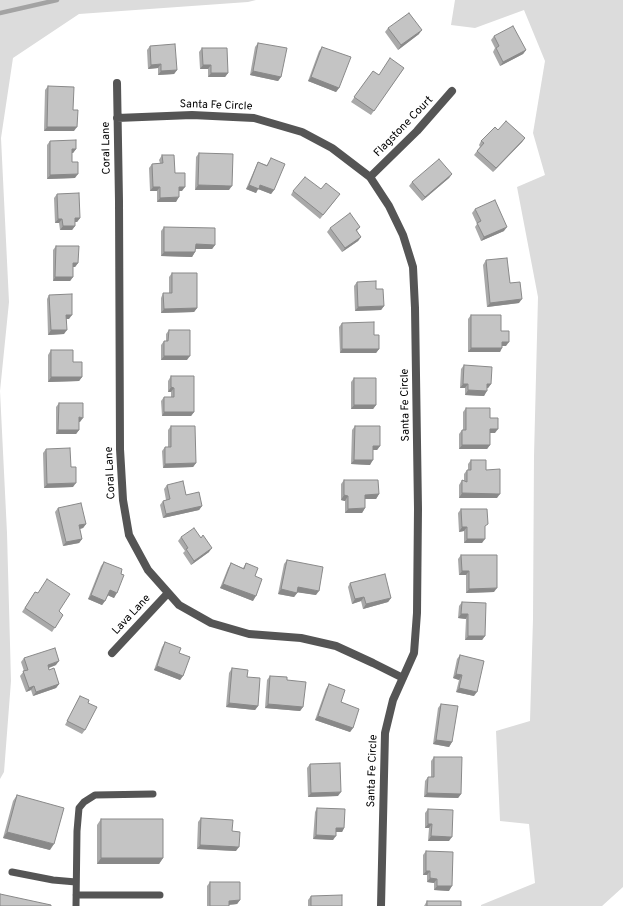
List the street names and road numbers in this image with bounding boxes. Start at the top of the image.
street label: Flagstone Court [372,94,436,160]
street label: Santa Fe Circle [179,98,253,114]
street label: Coral Lane [100,121,114,175]
street label: Santa Fe Circle [399,368,413,442]
street label: Coral Lane [103,446,119,500]
street label: Lava Lane [110,592,154,638]
street label: Santa Fe Circle [365,734,381,808]

